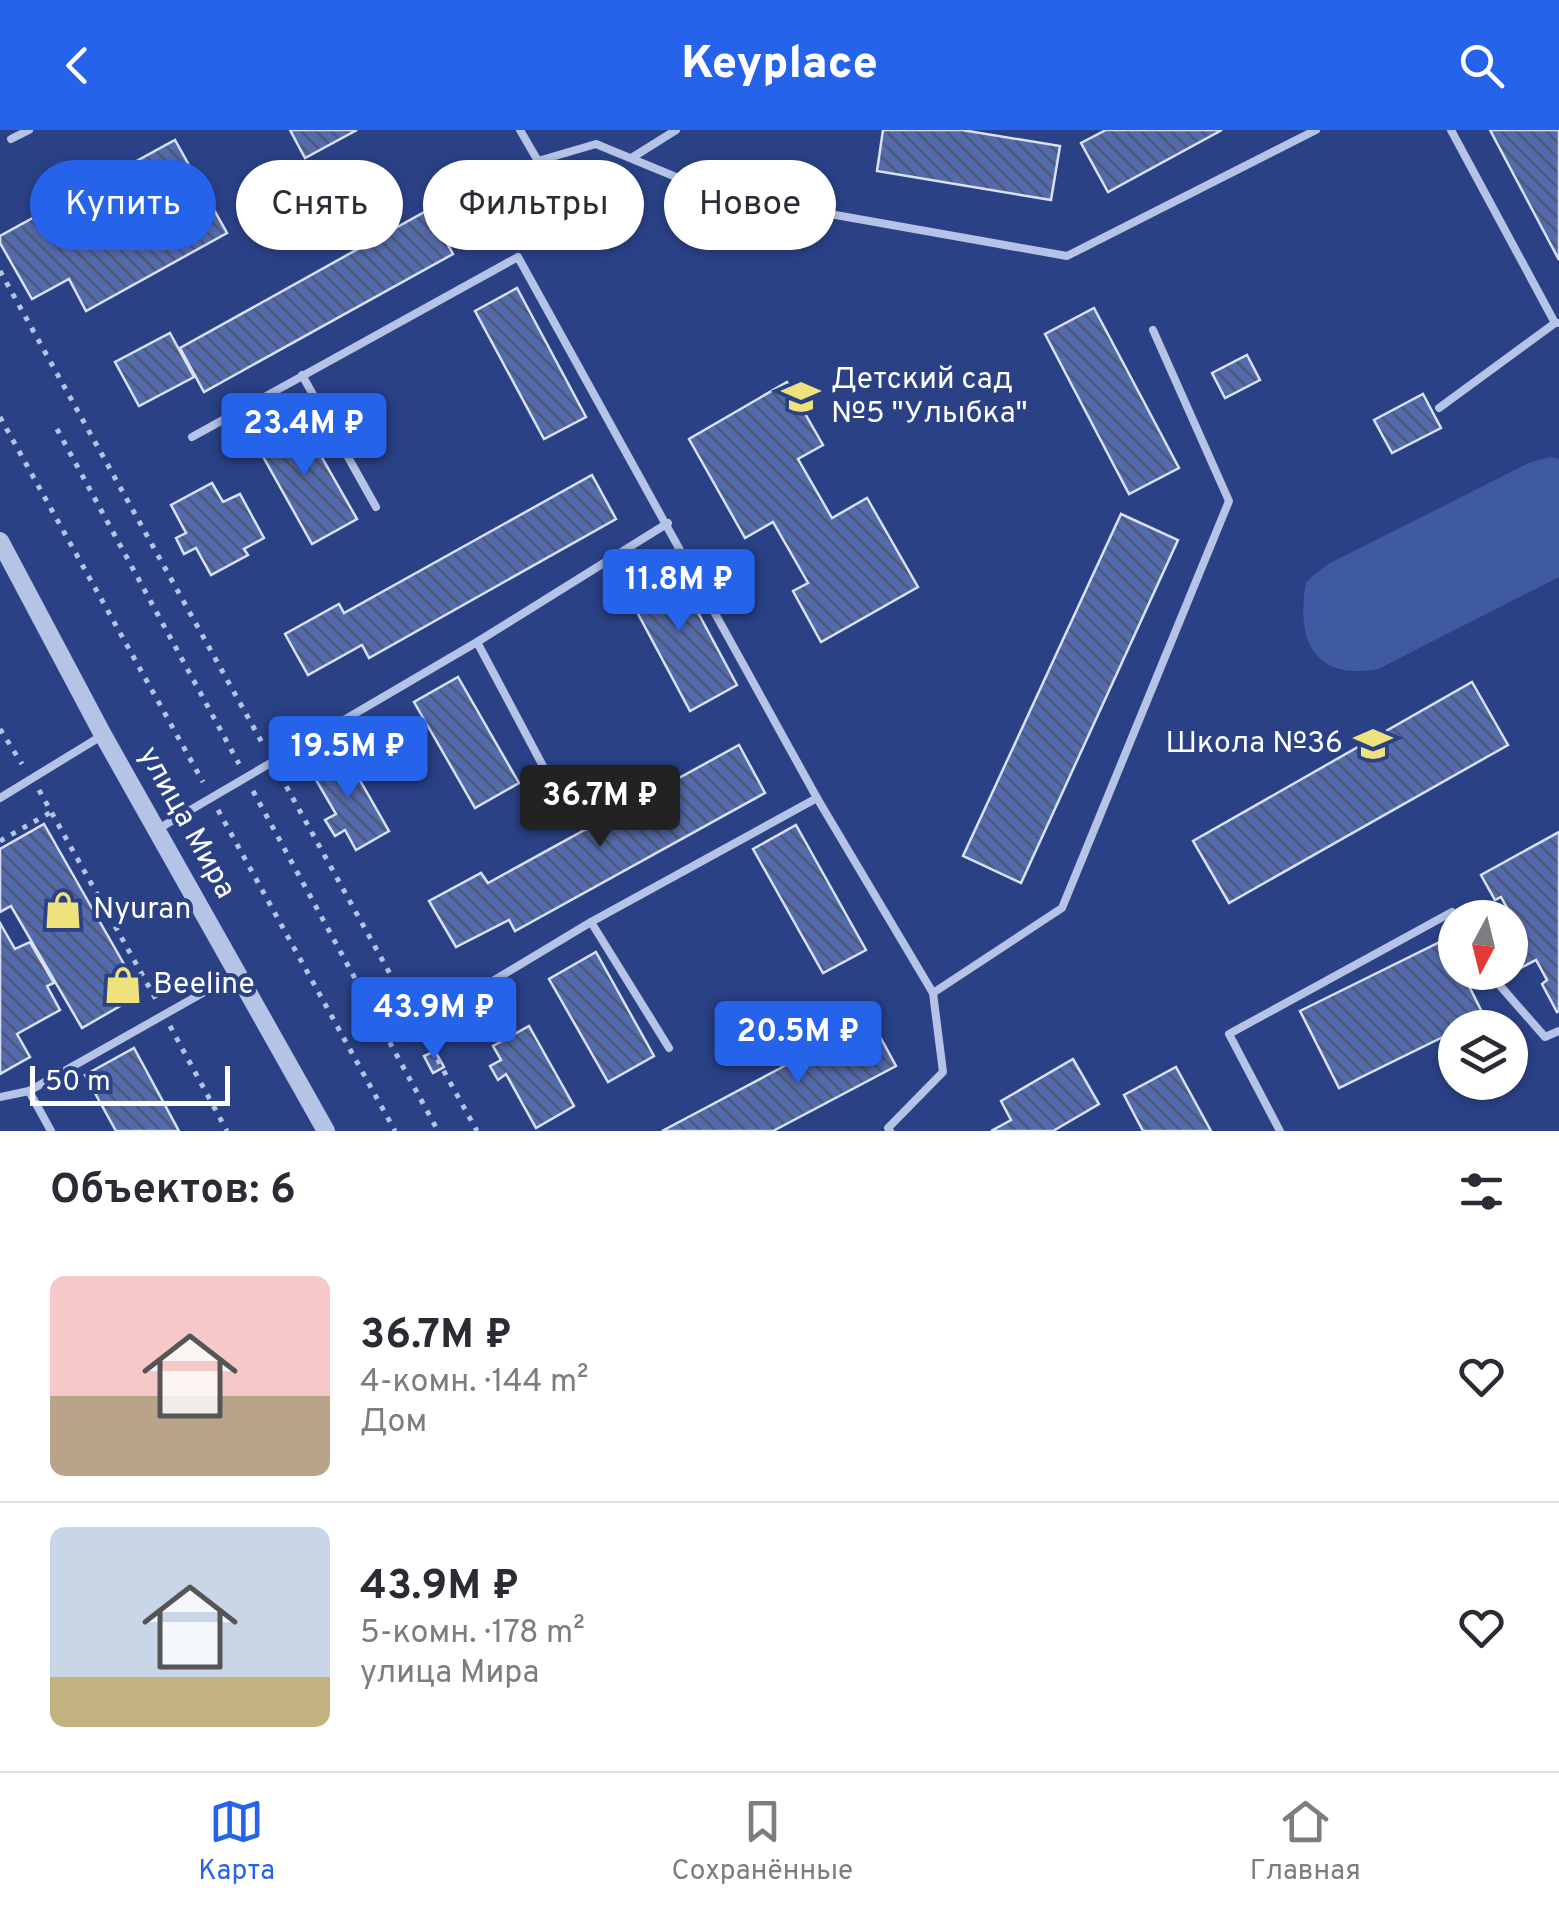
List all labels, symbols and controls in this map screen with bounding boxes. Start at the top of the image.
text: Keyplace [681,37,878,94]
icon: back [50,38,105,93]
icon: search [1454,38,1509,93]
chip: Купить [30,160,216,250]
chip: Снять [236,160,403,250]
chip: Фильтры [423,160,644,250]
chip: Новое [664,160,836,250]
place label: Детский сад №5 "Улыбка" [831,362,1028,433]
school or university icon: Детский сад №5 "Улыбка" [780,376,822,418]
pin: 23.4M ₽ [212,393,396,478]
text: 23.4M ₽ [243,405,365,445]
pin: 11.8M ₽ [587,549,771,634]
text: 11.8M ₽ [625,561,733,601]
pin: 19.5M ₽ [256,716,440,801]
school or university icon: Школа №36 [1352,723,1394,765]
place label: Школа №36 [1166,726,1343,763]
text: 19.5M ₽ [291,728,405,768]
street label: улица Мира [129,740,243,906]
pin: 36.7M ₽ [508,765,692,850]
text: 36.7M ₽ [542,777,658,817]
shop icon: Nyuran [42,889,84,931]
place label: Nyuran [93,892,191,929]
north arrow [1438,900,1528,990]
map controls [1438,900,1528,1100]
shop icon: Beeline [102,964,144,1006]
place label: Beeline [153,967,255,1004]
pin: 43.9M ₽ [342,977,526,1062]
text: 43.9M ₽ [373,989,495,1029]
pin: 20.5M ₽ [706,1001,890,1086]
button: layers [1438,1010,1528,1100]
text: 20.5M ₽ [737,1013,859,1053]
scale bar [30,1061,230,1106]
text: 50 m [45,1065,111,1101]
icon: filters [1454,1164,1509,1219]
text: Объектов: 6 [50,1165,296,1218]
text: 36.7M ₽ [360,1310,512,1363]
icon: home [130,1316,250,1436]
icon: heart [1454,1349,1509,1404]
text: 4-комн. · 144 m² [360,1363,589,1403]
text: Дом [360,1403,427,1443]
text: 43.9M ₽ [360,1561,519,1614]
icon: home [130,1567,250,1687]
icon: heart [1454,1600,1509,1655]
text: 5-комн. · 178 m² [360,1614,585,1654]
text: улица Мира [360,1654,539,1694]
tab: Карта [198,1794,275,1890]
tab: Сохранённые [672,1794,853,1890]
tab: Главная [1250,1794,1361,1890]

